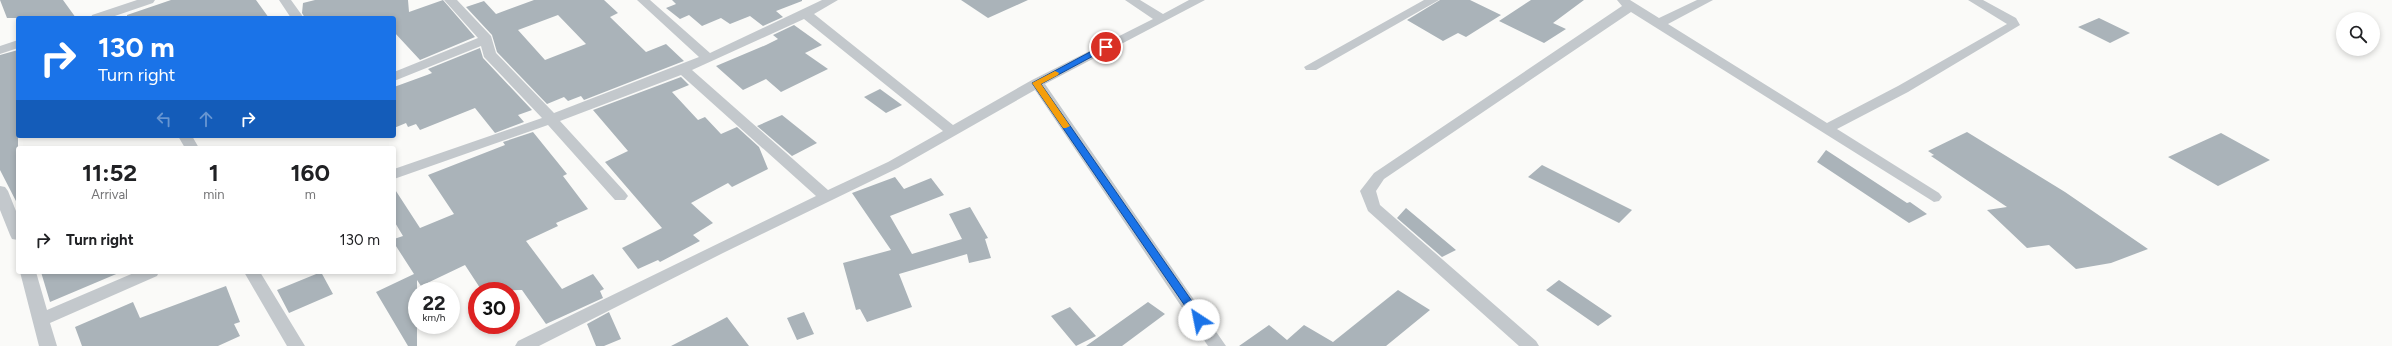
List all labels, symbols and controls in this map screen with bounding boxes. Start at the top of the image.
map controls [2336,12,2380,56]
button: search [2336,12,2380,56]
text: 130 m [98,30,175,64]
pin [1089,30,1123,64]
icon: right [32,32,84,84]
icon: arrive [1095,36,1117,58]
text: Turn right [98,64,175,86]
icon: left [153,108,175,130]
icon: ahead [195,108,217,130]
icon: right [237,108,259,130]
text: 11:52 [82,158,137,187]
text: 1 [209,158,219,187]
text: 160 [290,158,330,187]
text: Arrival [91,187,128,202]
text: min [203,187,225,202]
text: m [305,187,316,202]
icon: right [32,229,54,251]
text: Turn right [66,231,134,249]
text: 130 m [340,231,380,249]
speed limit sign: 30 [468,282,520,334]
text: 22 [422,291,446,315]
position arrow [1178,299,1220,341]
text: km/h [423,311,445,324]

